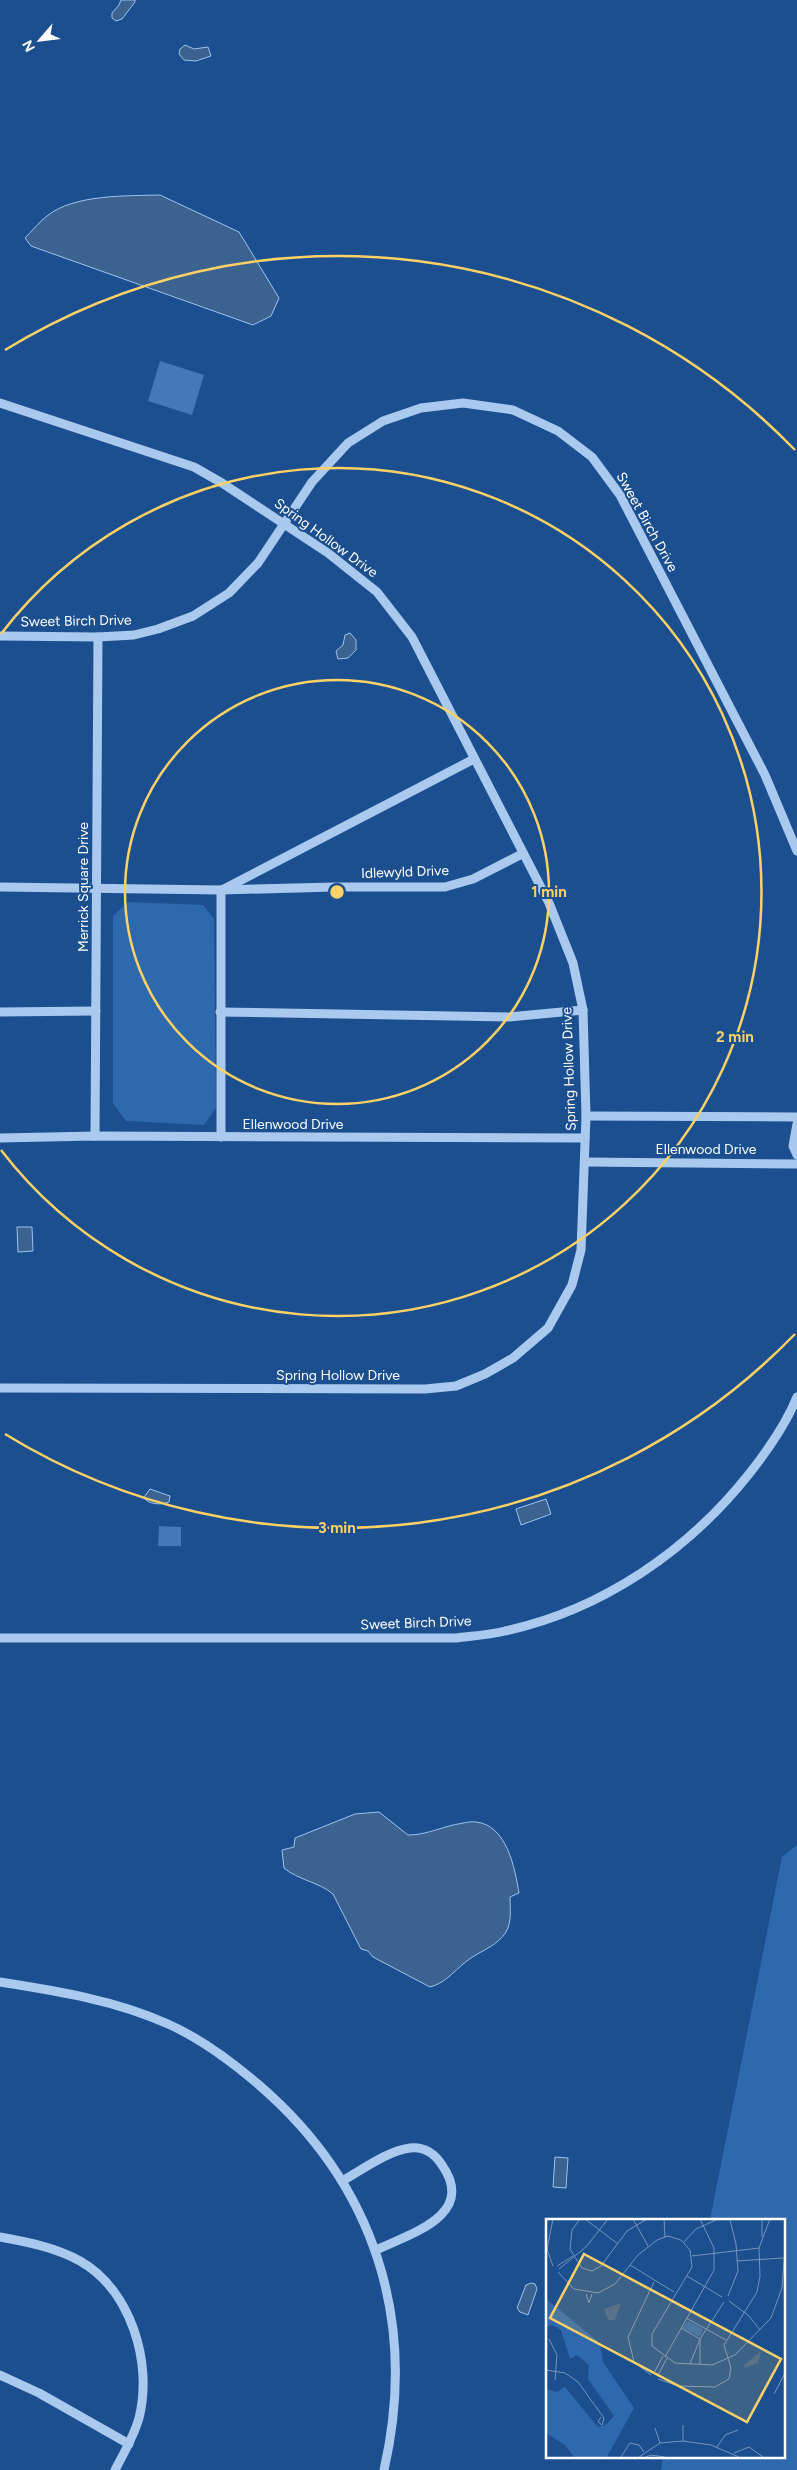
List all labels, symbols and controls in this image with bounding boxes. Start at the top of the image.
north arrow [15,15,65,65]
text: N [19,37,39,55]
street label: Sweet Birch Drive [613,469,682,575]
street label: Spring Hollow Drive [271,495,381,581]
street label: Sweet Birch Drive [20,612,132,630]
street label: Merrick Square Drive [75,822,92,952]
street label: Idlewyld Drive [361,862,450,882]
centre of rings [328,883,346,901]
text: 1 min [531,883,567,901]
street label: Spring Hollow Drive [558,1006,580,1131]
text: 2 min [716,1028,754,1046]
street label: Ellenwood Drive [243,1116,344,1133]
street label: Ellenwood Drive [656,1141,757,1158]
street label: Spring Hollow Drive [276,1367,400,1384]
text: 3 min [318,1519,356,1537]
street label: Sweet Birch Drive [360,1613,472,1633]
inset map [546,2219,784,2458]

